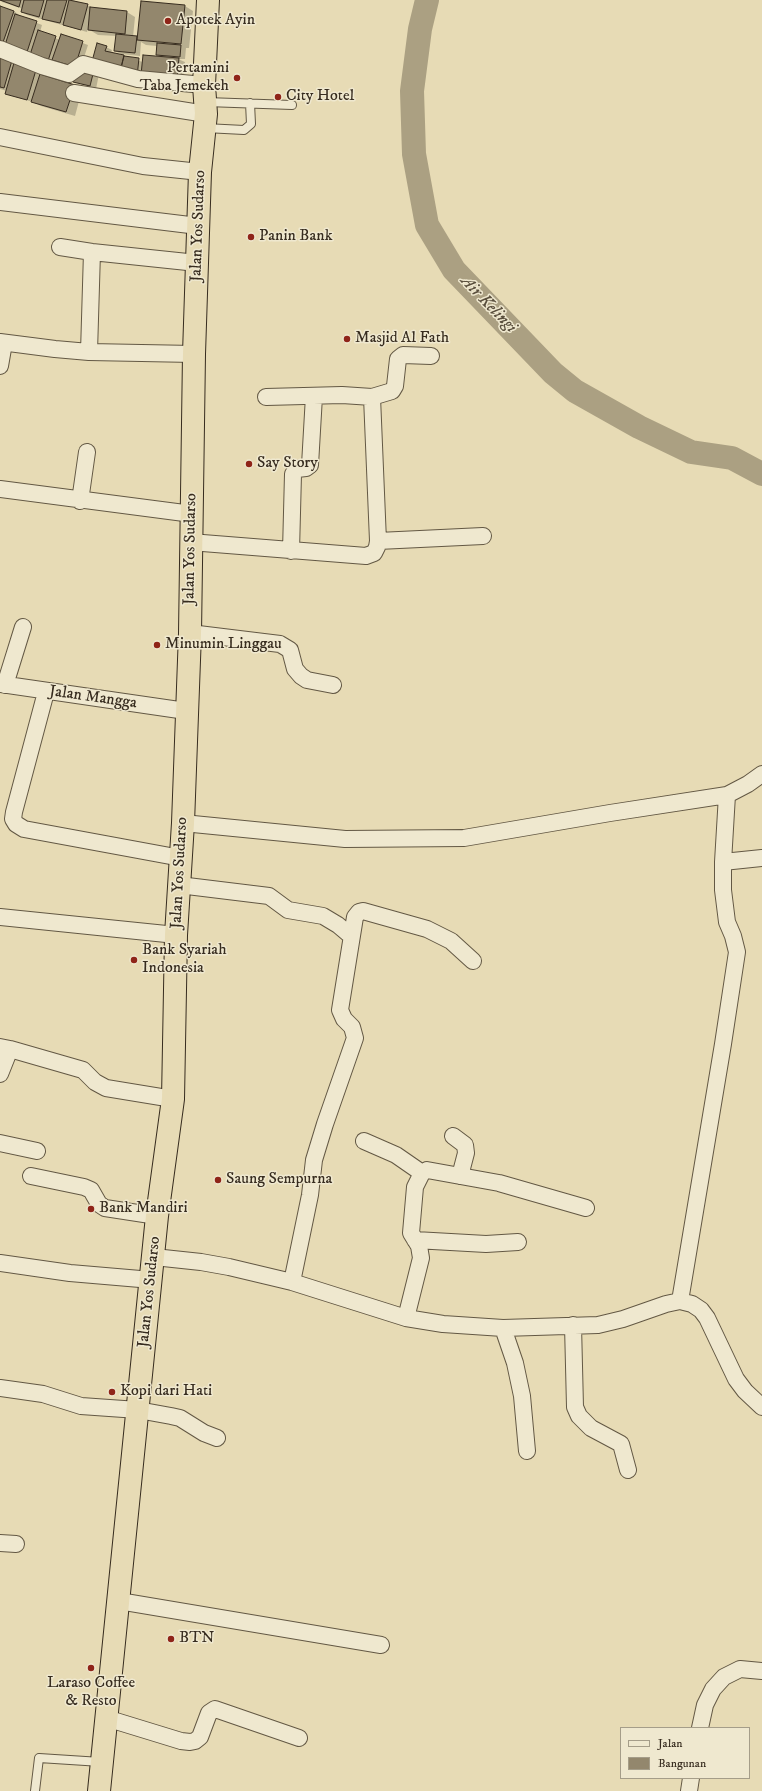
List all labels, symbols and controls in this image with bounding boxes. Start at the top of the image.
place label: Apotek Ayin [176,11,255,31]
marker: Apotek Ayin [163,16,173,26]
place label: Pertamini Taba Jemekeh [140,59,229,97]
marker: Pertamini Taba Jemekeh [232,73,242,83]
place label: City Hotel [286,87,354,107]
marker: City Hotel [273,92,283,102]
street label: Jalan Yos Sudarso [187,170,211,282]
place label: Panin Bank [259,227,333,247]
marker: Panin Bank [246,232,256,242]
water label: Air Kelingi [456,272,520,338]
place label: Masjid Al Fath [355,329,449,349]
marker: Masjid Al Fath [342,334,352,344]
place label: Say Story [257,454,318,474]
marker: Say Story [244,459,254,469]
street label: Jalan Yos Sudarso [180,493,202,605]
place label: Minumin Linggau [165,635,282,655]
marker: Minumin Linggau [152,640,162,650]
street label: Jalan Mangga [48,682,138,714]
street label: Jalan Yos Sudarso [167,817,193,929]
place label: Bank Syariah Indonesia [142,941,227,979]
marker: Bank Syariah Indonesia [129,955,139,965]
place label: Saung Sempurna [226,1170,332,1190]
marker: Saung Sempurna [213,1175,223,1185]
place label: Bank Mandiri [99,1199,188,1219]
marker: Bank Mandiri [86,1204,96,1214]
street label: Jalan Yos Sudarso [135,1235,165,1349]
place label: Kopi dari Hati [120,1382,212,1402]
marker: Kopi dari Hati [107,1387,117,1397]
place label: BTN [179,1629,214,1649]
marker: BTN [166,1634,176,1644]
marker: Laraso Coffee & Resto [86,1663,96,1673]
place label: Laraso Coffee & Resto [47,1674,135,1712]
legend [620,1727,750,1779]
text: Jalan [658,1736,683,1751]
text: Bangunan [658,1756,706,1771]

